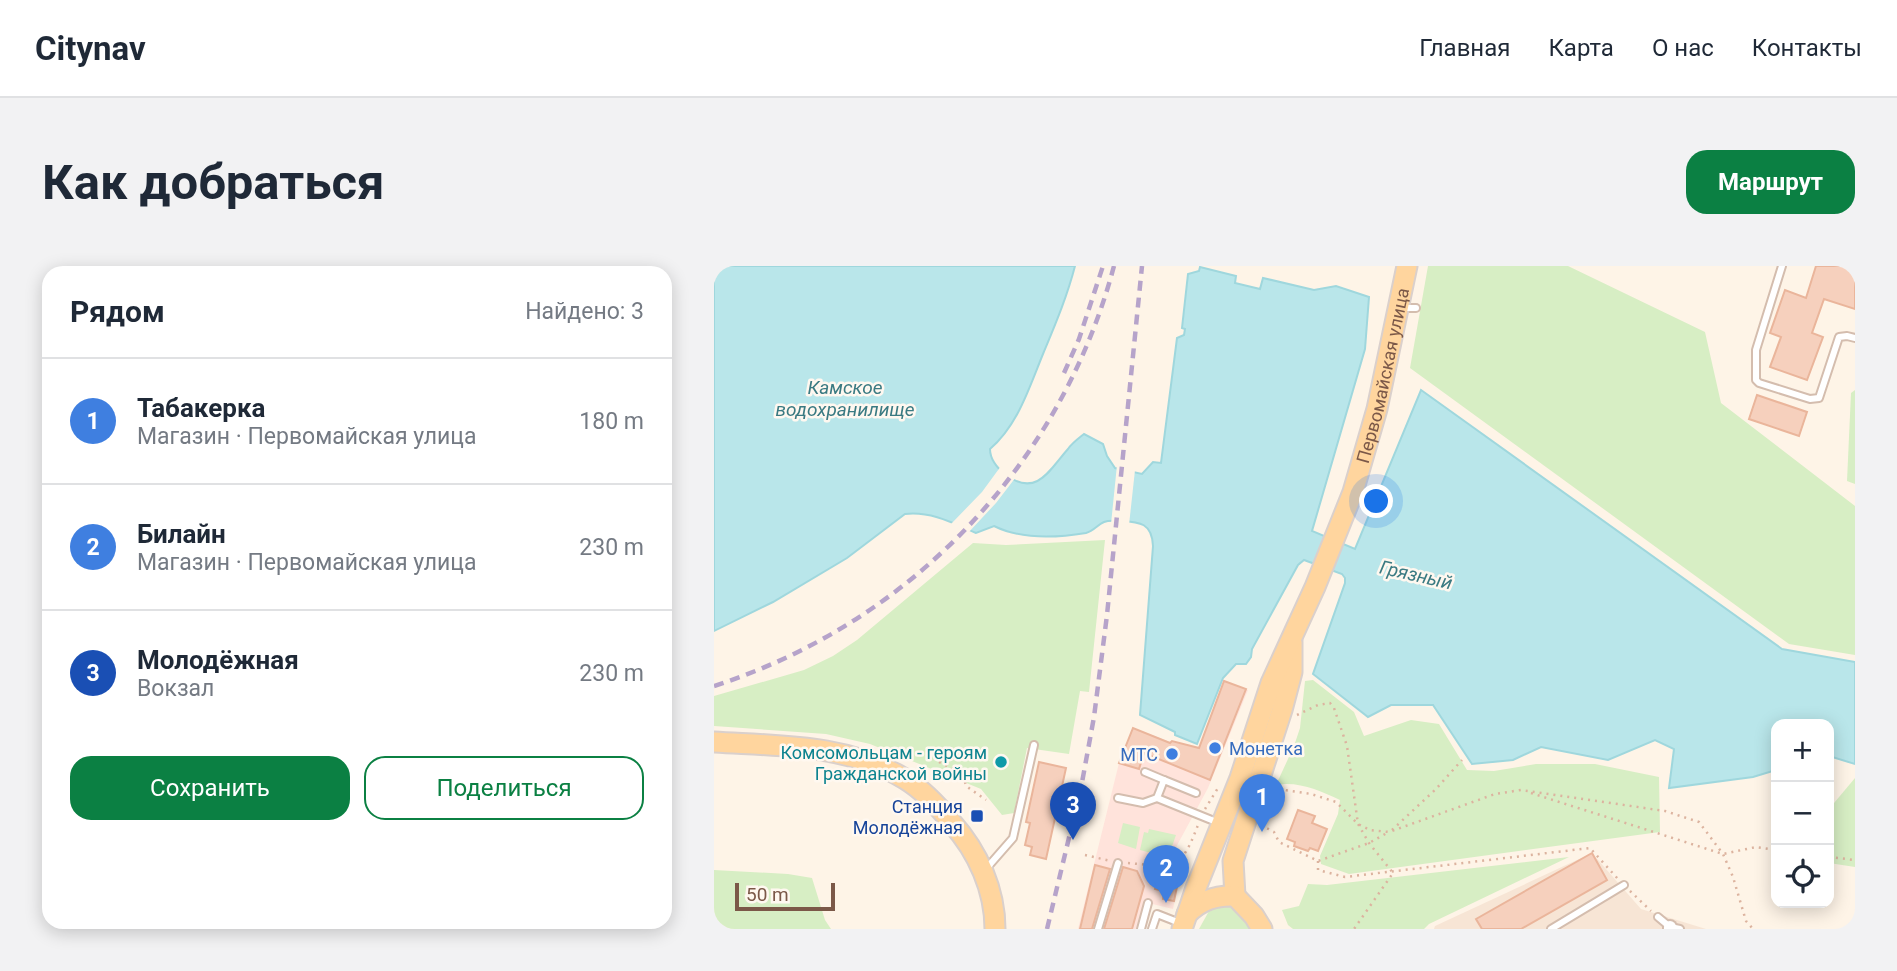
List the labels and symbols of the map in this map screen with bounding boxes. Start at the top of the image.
street label: Первомайская улица [1351,286,1413,465]
water label: Камское водохранилище [775,376,915,421]
your location [1359,484,1393,518]
water label: Грязный [1377,555,1455,595]
place label: Монетка [1229,738,1303,759]
marker: Монетка [1207,740,1223,756]
place label: Комсомольцам - героям Гражданской войны [780,742,987,784]
place label: МТС [1120,744,1158,765]
marker: МТС [1164,746,1180,762]
marker: Комсомольцам - героям Гражданской войны [993,754,1009,770]
pin: 1 [1239,774,1285,832]
pin: 3 [1050,782,1096,840]
place label: Станция Молодёжная [853,796,963,838]
marker: Станция Молодёжная [969,808,985,824]
pin: 2 [1143,845,1189,903]
scale bar [735,880,835,912]

